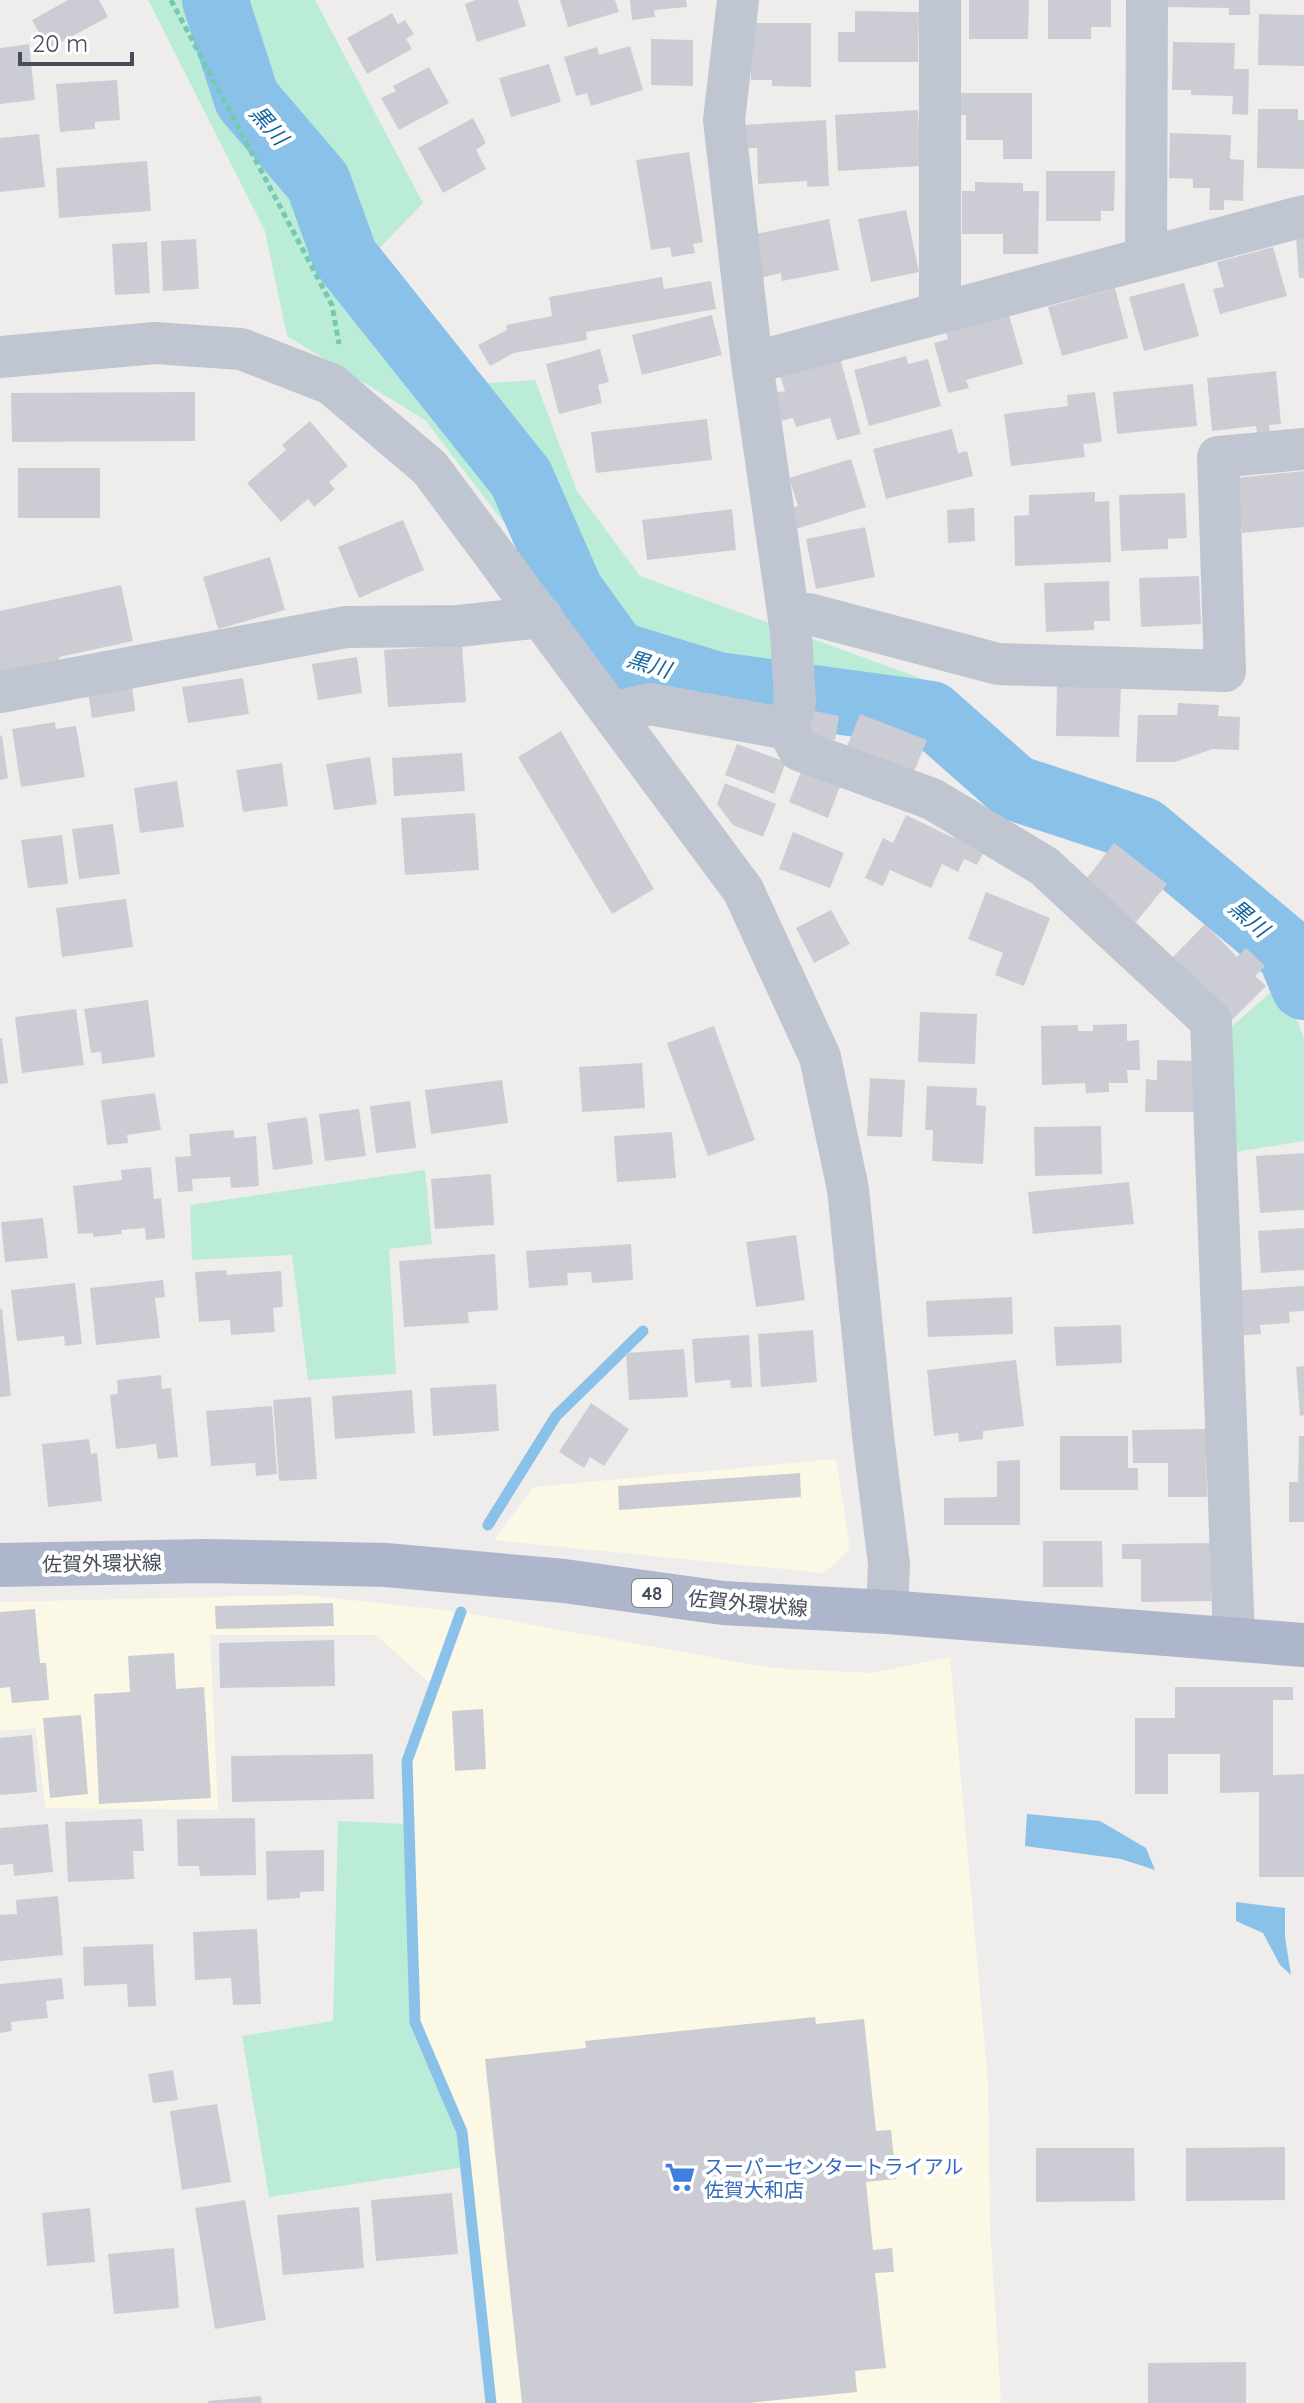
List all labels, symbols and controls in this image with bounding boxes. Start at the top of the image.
scale bar [20,16,132,66]
text: 20 m [32,28,88,58]
water label: 黒川 [244,99,295,152]
water label: 黒川 [624,644,676,684]
water label: 黒川 [1223,893,1276,944]
street label: 佐賀外環状線 [42,1549,162,1577]
road number: 48 [632,1579,672,1607]
street label: 佐賀外環状線 [687,1585,809,1621]
place label: スーパーセンタートライアル 佐賀大和店 [704,2154,964,2202]
supermarket icon: スーパーセンタートライアル 佐賀大和店 [663,2160,697,2194]

